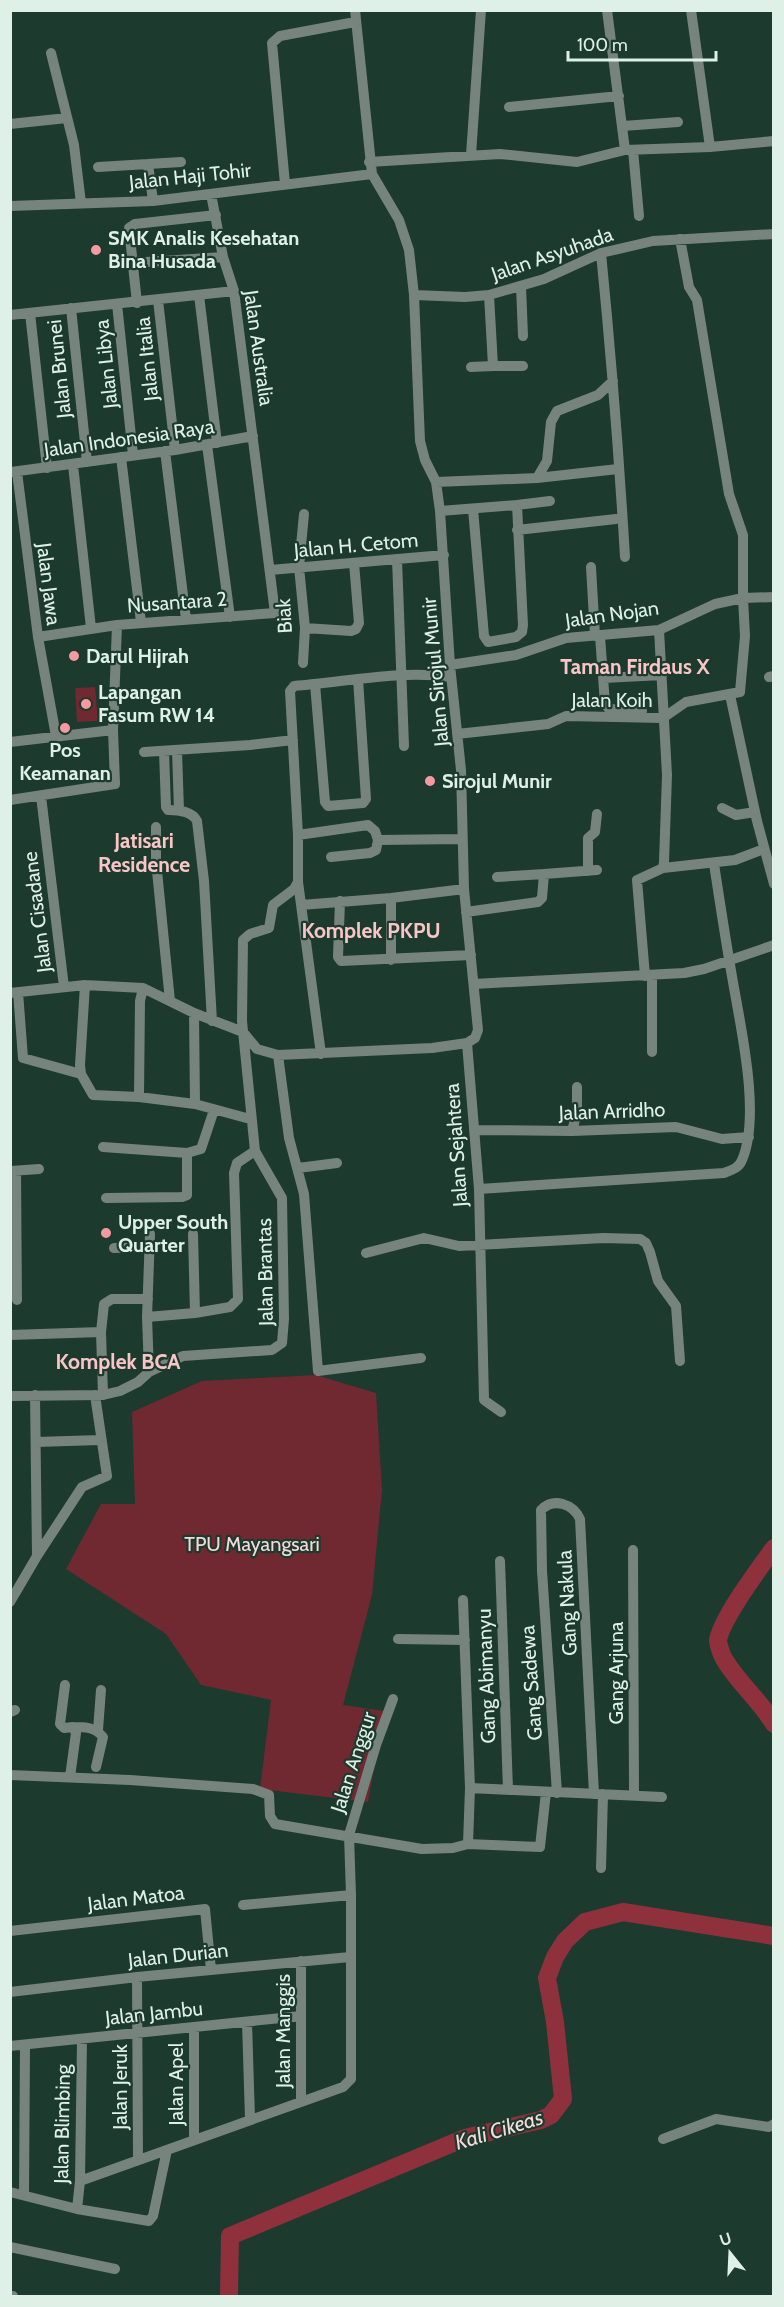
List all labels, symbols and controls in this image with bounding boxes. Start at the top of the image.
scale bar [568,24,716,62]
text: 100 m [577,34,628,56]
street label: Jalan Haji Tohir [127,158,253,194]
street label: Jalan Asyuhada [487,222,616,286]
place label: SMK Analis Kesehatan Bina Husada [108,226,299,273]
marker: SMK Analis Kesehatan Bina Husada [89,243,103,257]
street label: Jalan Australia [239,288,279,408]
street label: Jalan Italia [131,315,163,403]
street label: Jalan Libya [89,318,123,411]
street label: Jalan Brunei [42,319,76,420]
street label: Jalan Indonesia Raya [41,414,216,462]
street label: Jalan H. Cetom [292,528,419,562]
street label: Jalan Jawa [32,540,66,627]
street label: Nusantara 2 [126,587,228,617]
street label: Jalan Sirojul Munir [416,596,454,749]
street label: Jalan Nojan [563,596,660,633]
street label: Biak [271,598,297,634]
place label: Darul Hijrah [86,644,189,668]
marker: Darul Hijrah [67,649,81,663]
district label: Taman Firdaus X [560,654,711,679]
place label: Lapangan Fasum RW 14 [98,680,215,727]
street label: Jalan Koih [570,688,653,712]
marker: Lapangan Fasum RW 14 [79,697,93,711]
marker: Pos Keamanan [58,721,72,735]
place label: Pos Keamanan [19,738,111,785]
place label: Sirojul Munir [442,769,552,793]
marker: Sirojul Munir [423,774,437,788]
district label: Jatisari Residence [98,828,190,877]
street label: Jalan Cisadane [18,850,56,975]
district label: Komplek PKPU [301,918,441,943]
street label: Jalan Sejahtera [440,1082,472,1208]
street label: Jalan Arridho [557,1097,666,1125]
place label: Upper South Quarter [118,1210,228,1257]
street label: Jalan Brantas [252,1218,278,1327]
marker: Upper South Quarter [99,1226,113,1240]
district label: Komplek BCA [56,1349,181,1374]
park label: TPU Mayangsari [184,1532,320,1556]
street label: Gang Nakula [552,1549,582,1657]
street label: Gang Abimanyu [472,1608,500,1744]
street label: Gang Arjuna [604,1621,628,1724]
street label: Gang Sadewa [515,1624,547,1741]
street label: Jalan Anggur [325,1708,381,1816]
street label: Jalan Matoa [85,1880,186,1916]
street label: Jalan Durian [126,1938,229,1972]
street label: Jalan Manggis [271,1974,295,2089]
street label: Jalan Jambu [103,1996,204,2030]
street label: Jalan Apel [164,2042,188,2126]
street label: Jalan Jeruk [108,2044,132,2131]
street label: Jalan Blimbing [49,2063,75,2185]
water label: Kali Cikeas [452,2104,546,2155]
north arrow [700,2223,760,2283]
text: U [717,2228,734,2250]

